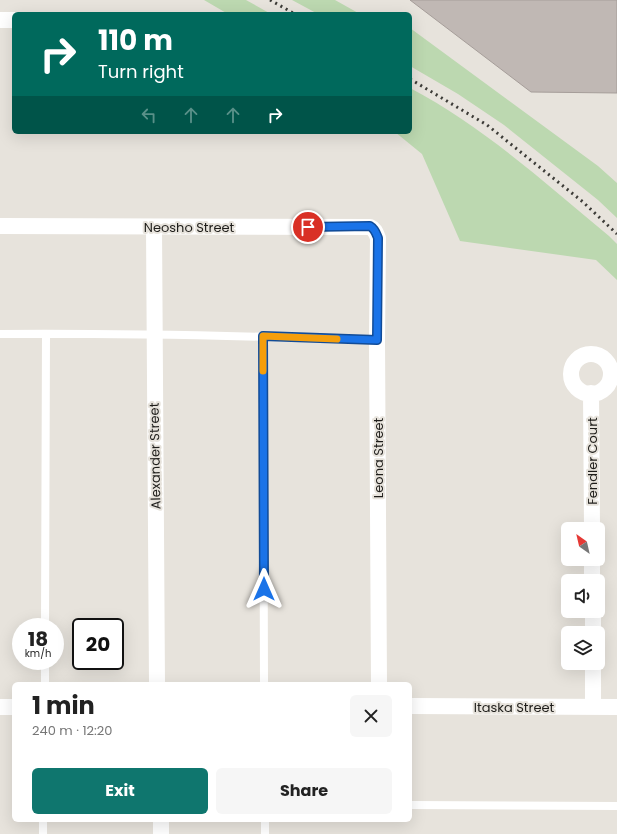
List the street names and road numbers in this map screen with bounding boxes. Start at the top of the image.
street label: Neosho Street [144,218,235,237]
street label: Alexander Street [145,402,165,509]
street label: Leona Street [369,417,388,498]
street label: Fendler Court [583,417,602,505]
street label: Itaska Street [474,698,555,717]

